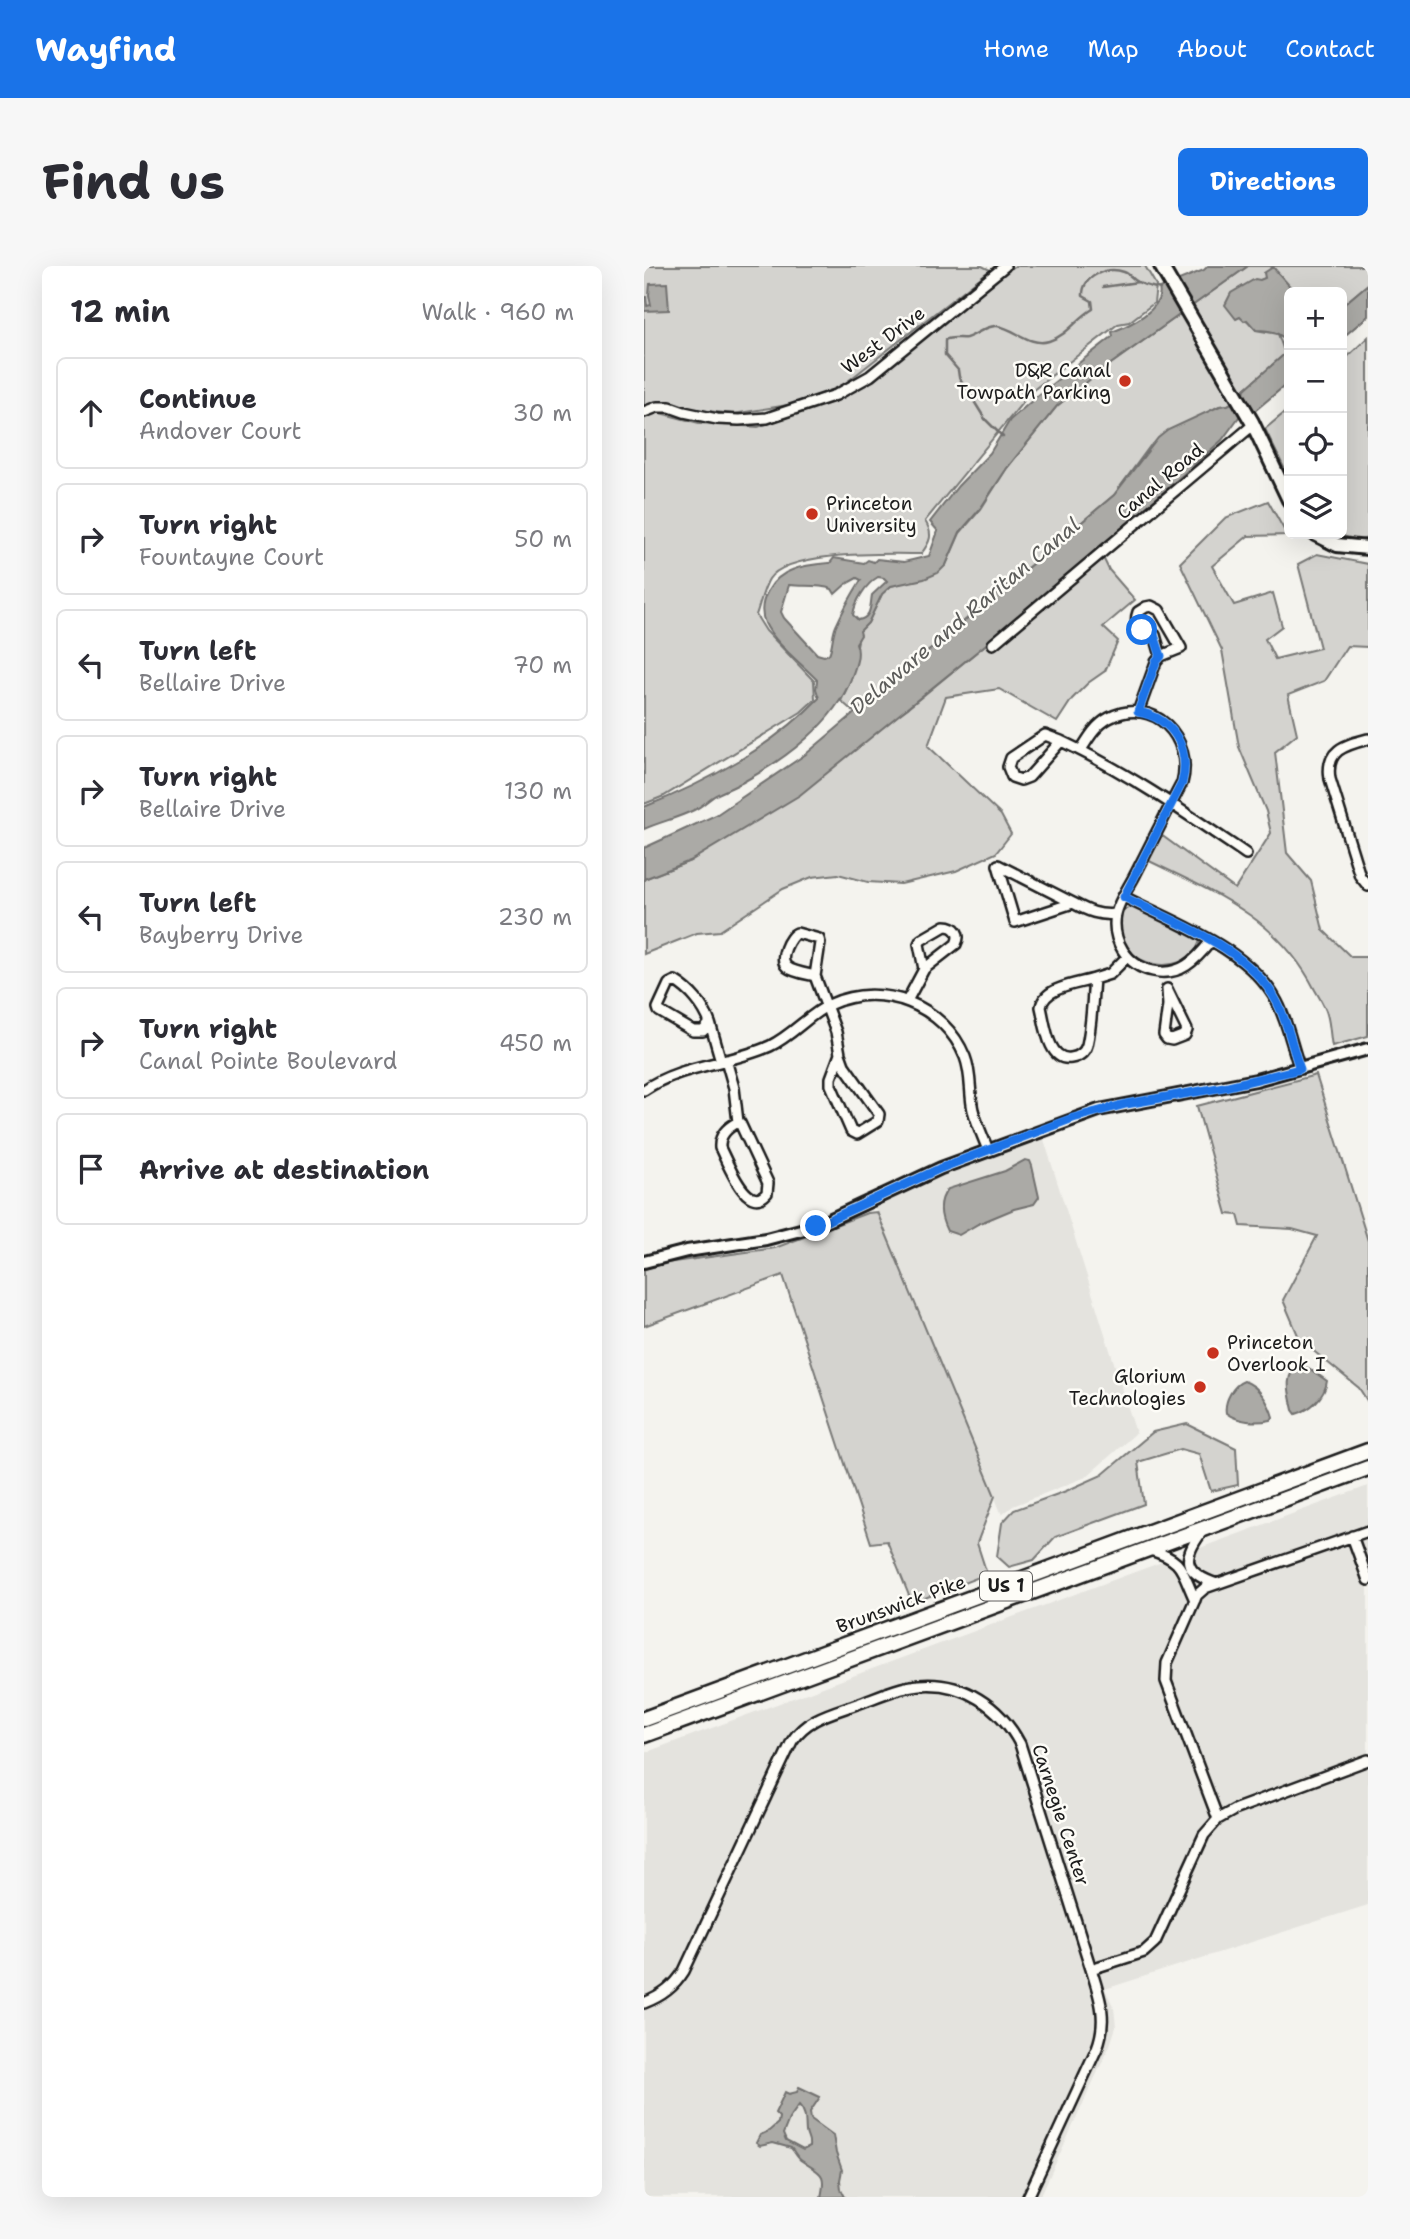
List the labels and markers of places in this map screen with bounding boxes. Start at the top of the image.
place label: D&R Canal Towpath Parking [956,358,1111,405]
marker: D&R Canal Towpath Parking [1117,373,1133,389]
place label: Princeton University [826,491,917,538]
marker: Princeton University [804,506,820,522]
place label: Princeton Overlook I [1227,1330,1326,1377]
marker: Princeton Overlook I [1205,1345,1221,1361]
place label: Glorium Technologies [1069,1364,1186,1411]
marker: Glorium Technologies [1192,1379,1208,1395]

